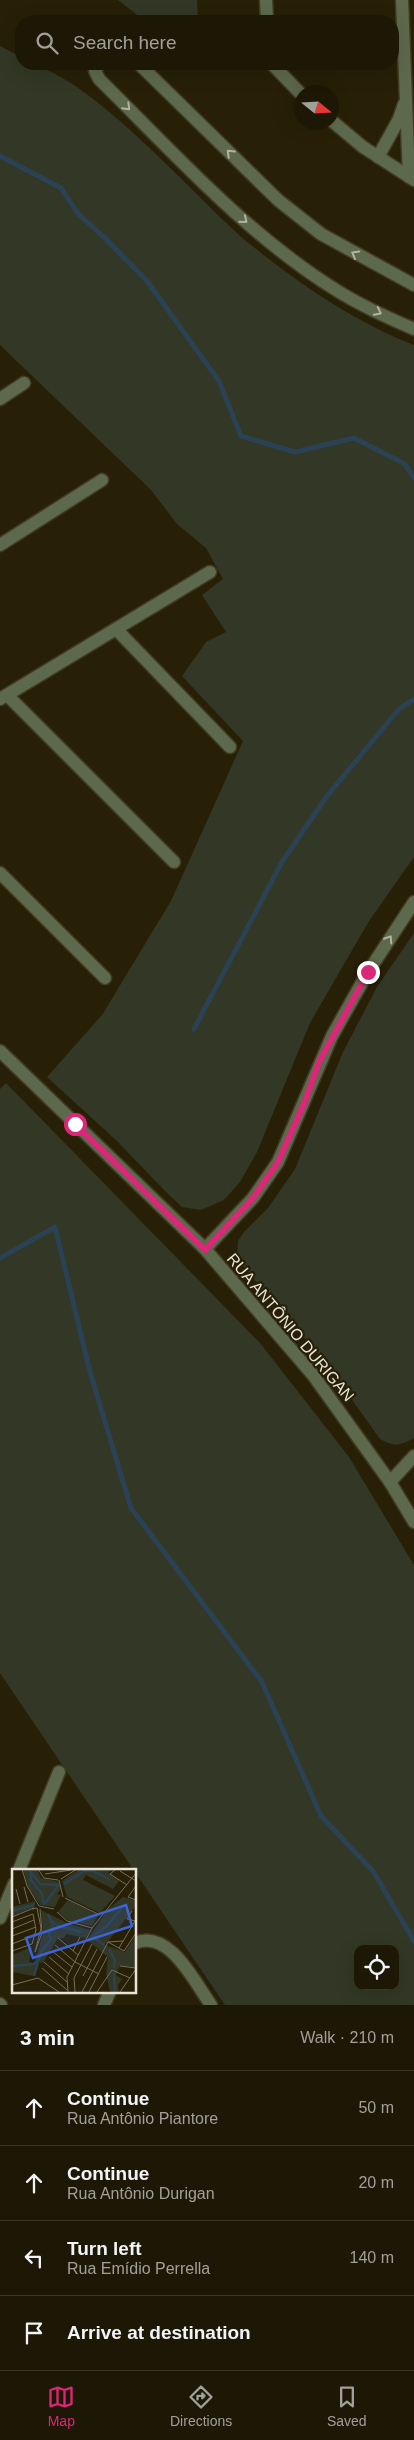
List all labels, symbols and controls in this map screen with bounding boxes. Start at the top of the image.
search box [15,15,399,70]
icon: search [33,29,61,57]
text: Search here [73,32,177,53]
north arrow [294,85,339,130]
one-way arrow [122,102,131,111]
one-way arrow [226,150,235,159]
one-way arrow [239,215,248,224]
one-way arrow [352,251,361,261]
one-way arrow [373,306,382,316]
one-way arrow [382,935,392,944]
route end [357,961,380,984]
route start [64,1113,87,1136]
street label: RUA ANTÔNIO DURIGAN [224,1249,358,1405]
inset map [12,1869,136,1992]
map controls [354,1945,399,1990]
button: locate [354,1945,399,1990]
text: 3 min [20,2026,75,2049]
text: Walk · 210 m [300,2029,394,2046]
text: Continue [67,2088,149,2109]
icon: ahead [20,2094,48,2122]
text: 50 m [358,2099,394,2116]
text: Rua Antônio Piantore [67,2110,218,2127]
text: Continue [67,2163,149,2184]
icon: ahead [20,2169,48,2197]
text: 20 m [358,2174,394,2191]
text: Rua Antônio Durigan [67,2185,215,2202]
text: Turn left [67,2238,142,2259]
icon: left [20,2244,48,2272]
text: 140 m [350,2249,394,2266]
text: Rua Emídio Perrella [67,2260,210,2277]
icon: arrive [20,2319,48,2347]
text: Arrive at destination [67,2322,251,2343]
tab: Map [47,2383,75,2429]
tab: Directions [170,2383,232,2429]
tab: Saved [327,2383,367,2429]

